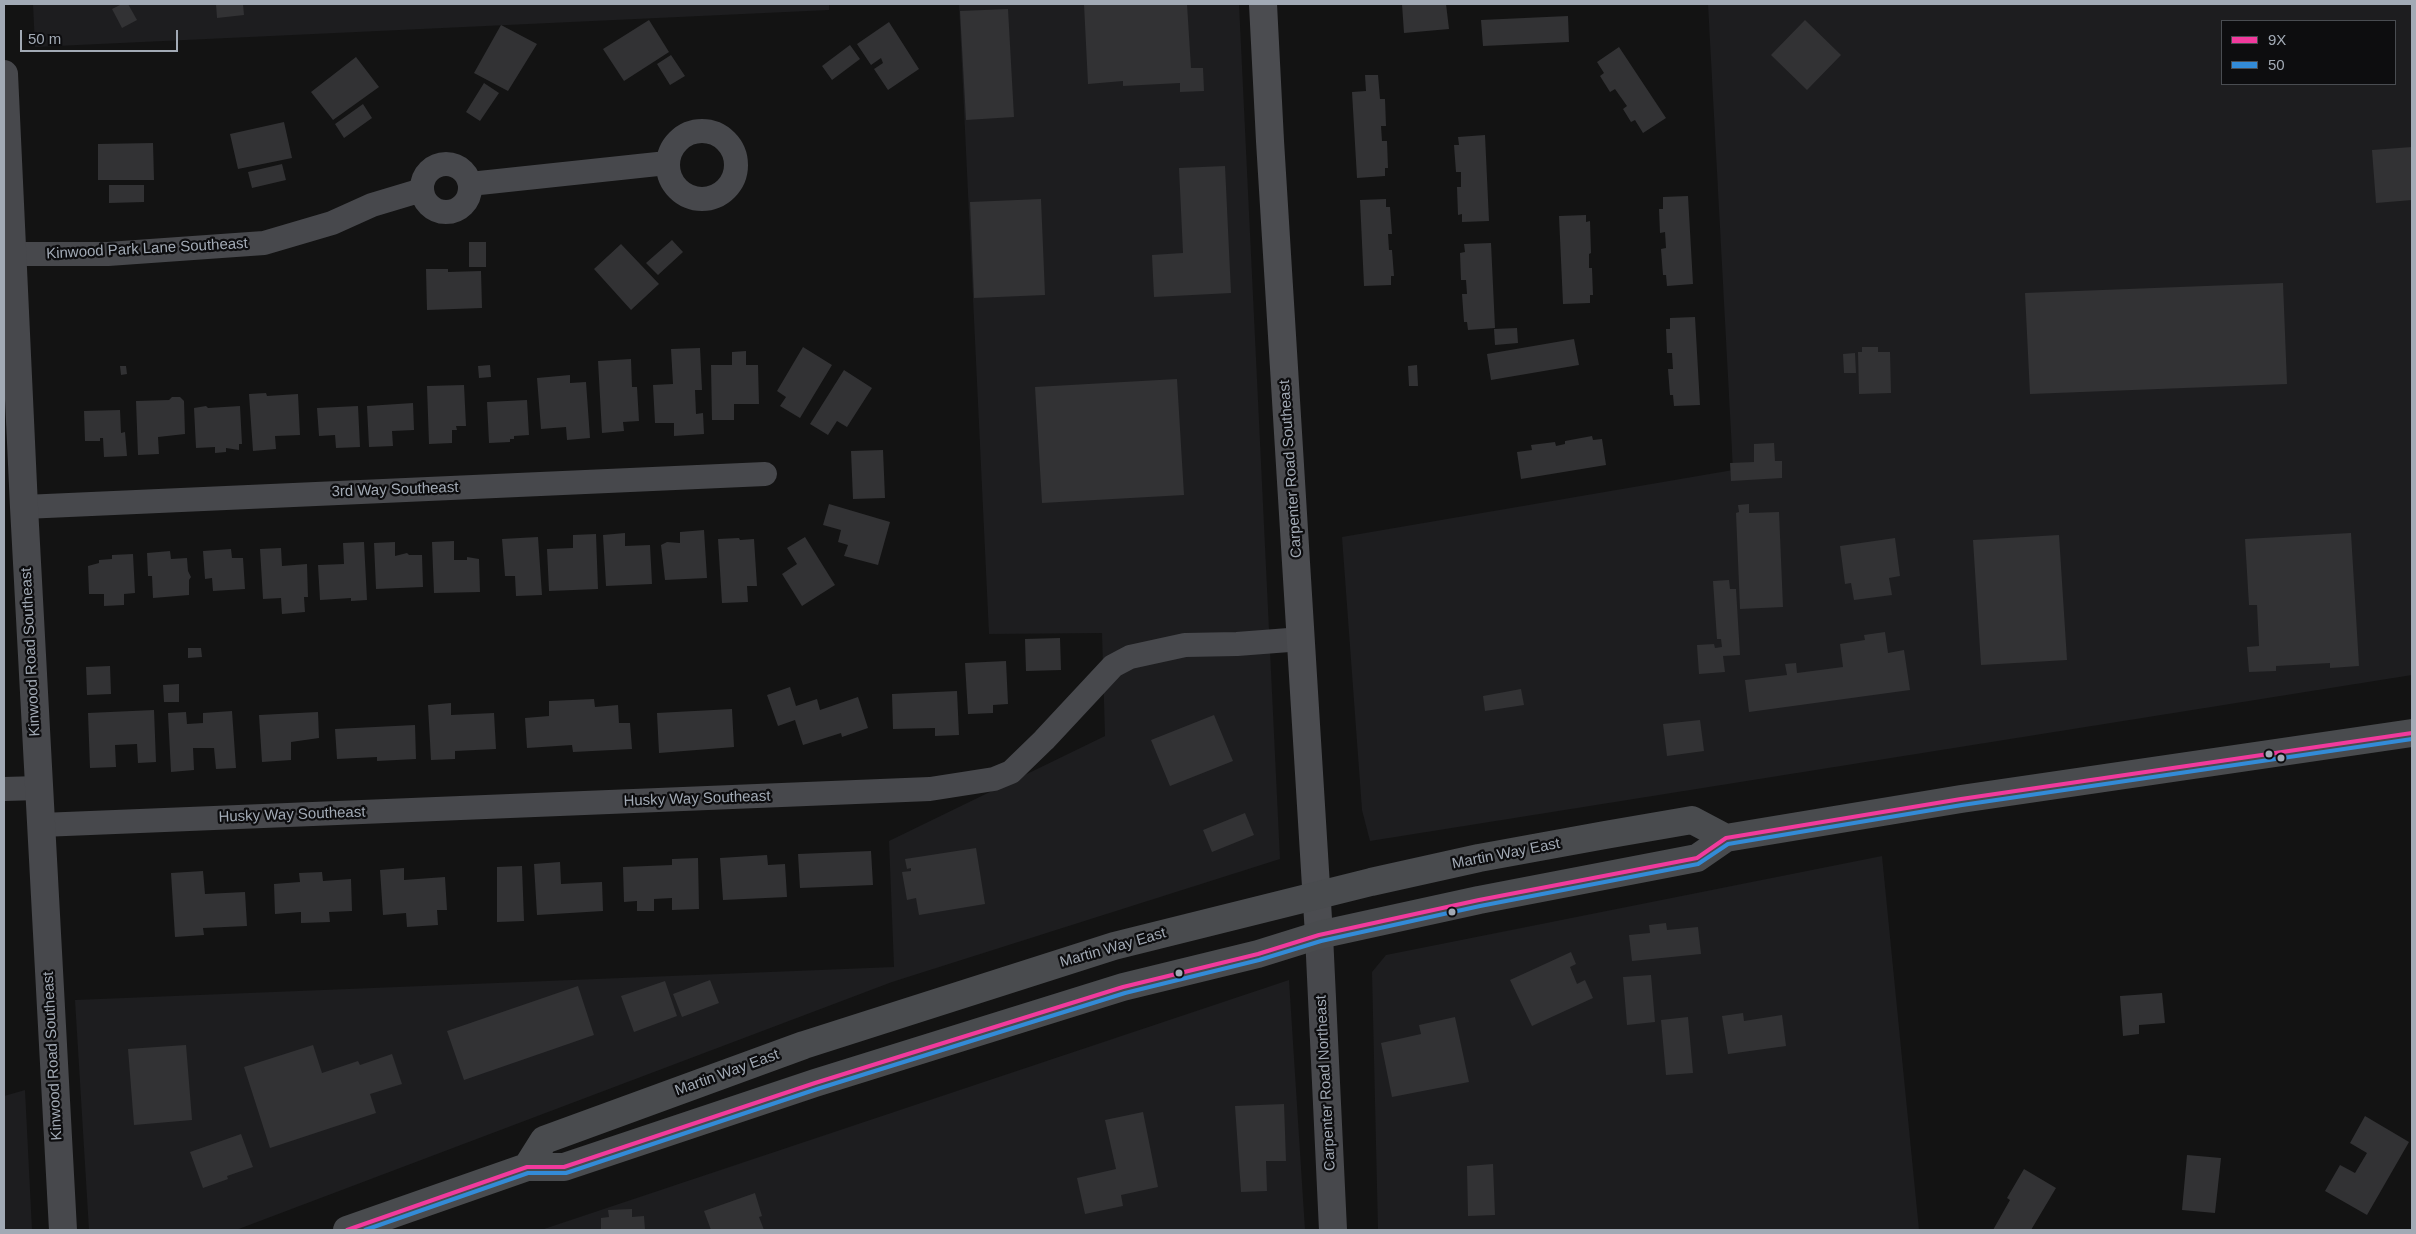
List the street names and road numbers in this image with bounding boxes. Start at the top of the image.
street label: Kinwood Park Lane Southeast [46,235,248,263]
street label: Carpenter Road Southeast [1276,379,1306,559]
street label: 3rd Way Southeast [331,479,459,501]
street label: Kinwood Road Southeast [18,567,44,737]
street label: Husky Way Southeast [623,787,771,811]
street label: Husky Way Southeast [218,803,366,827]
street label: Martin Way East [1451,835,1561,873]
street label: Martin Way East [1058,924,1168,972]
street label: Kinwood Road Southeast [40,971,66,1141]
street label: Carpenter Road Northeast [1312,995,1340,1171]
street label: Martin Way East [672,1046,782,1100]

